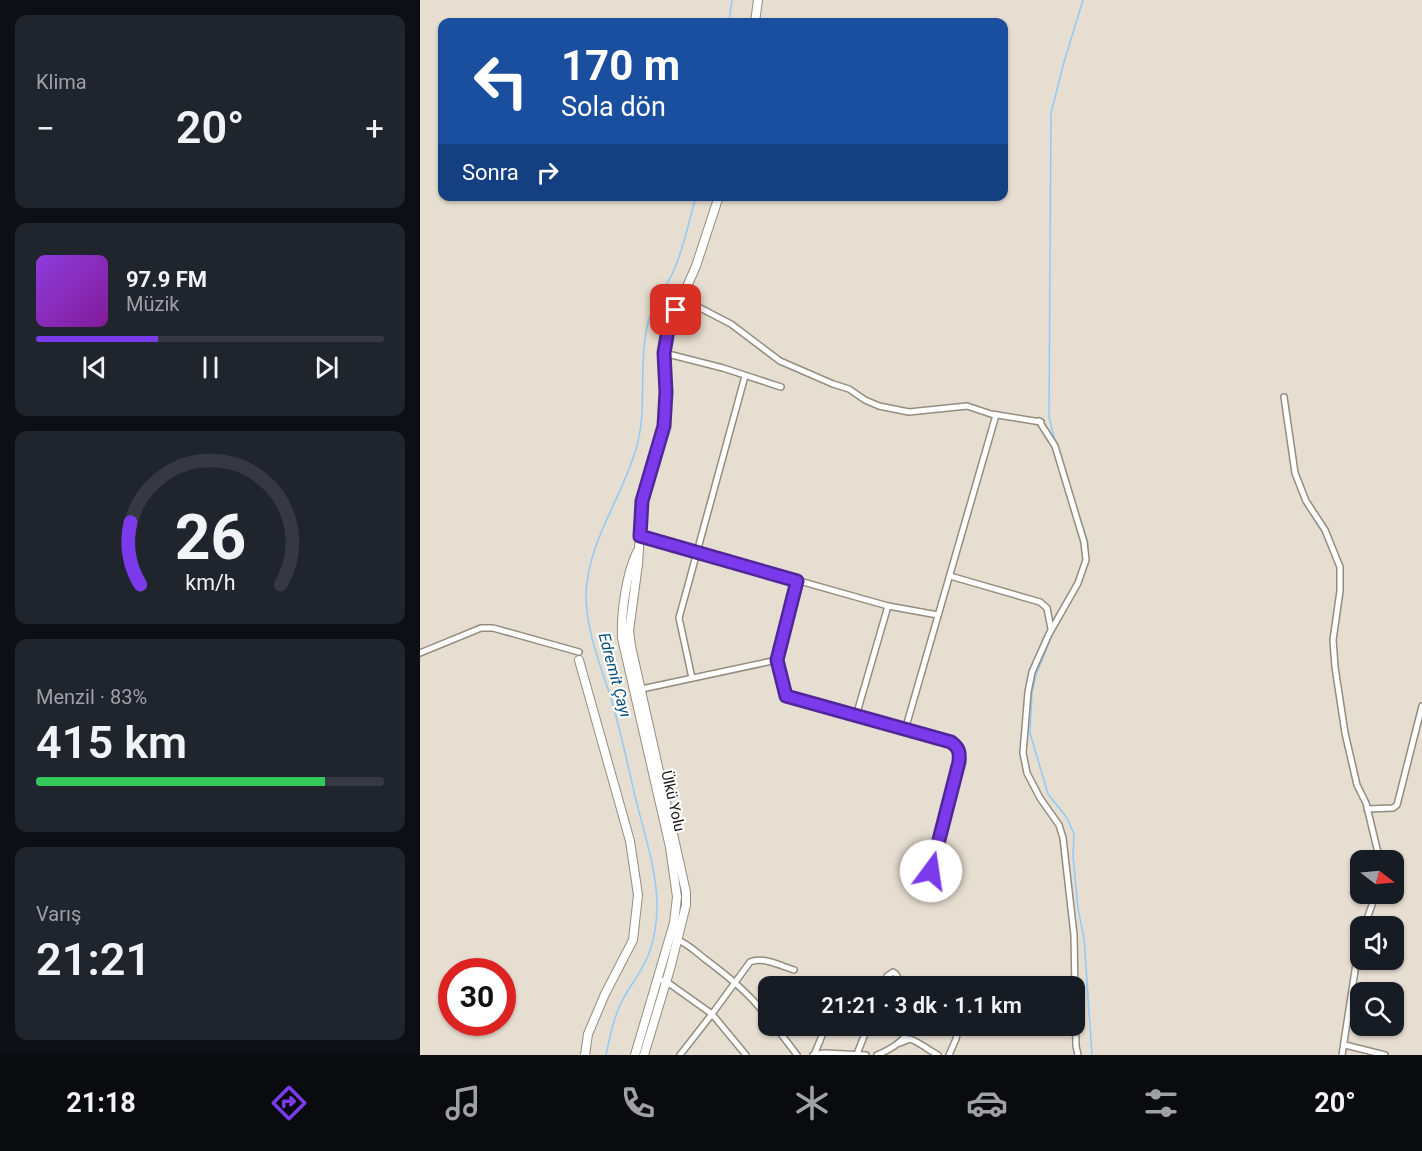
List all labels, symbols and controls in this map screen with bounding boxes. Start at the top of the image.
text: 170 m [561,41,680,90]
icon: left [462,42,540,120]
text: Klima [36,70,87,94]
text: Sola dön [561,91,666,123]
text: 20° [176,101,244,154]
text: − [36,109,55,148]
text: + [365,109,384,148]
icon: right [531,156,564,189]
text: Sonra [462,160,519,185]
text: 97.9 FM [126,267,207,292]
pin [650,284,701,335]
text: Müzik [126,292,179,316]
icon: arrive [659,293,692,326]
icon: previous [78,351,111,384]
icon: pause [194,351,227,384]
icon: next [310,351,343,384]
text: 26 [174,501,246,574]
text: km/h [185,570,235,595]
water label: Edremit Çayı [595,631,635,720]
text: Menzil · 83% [36,685,147,709]
text: 415 km [36,716,187,769]
street label: Ülkü Yolu [657,769,689,833]
position arrow [899,839,963,903]
north arrow [1350,850,1404,904]
map controls [1350,850,1404,1036]
text: Varış [36,902,81,926]
button: sound [1350,916,1404,970]
text: 21:21 [36,933,151,986]
speed limit sign: 30 [438,958,516,1036]
button: search [1350,982,1404,1036]
text: 21:21 · 3 dk · 1.1 km [821,993,1022,1018]
icon: directions [268,1082,310,1124]
icon: music [442,1082,484,1124]
icon: phone [617,1082,659,1124]
icon: climate [791,1082,833,1124]
icon: car [966,1082,1008,1124]
icon: filters [1140,1082,1182,1124]
text: 21:18 [66,1087,136,1119]
text: 20° [1314,1087,1356,1119]

